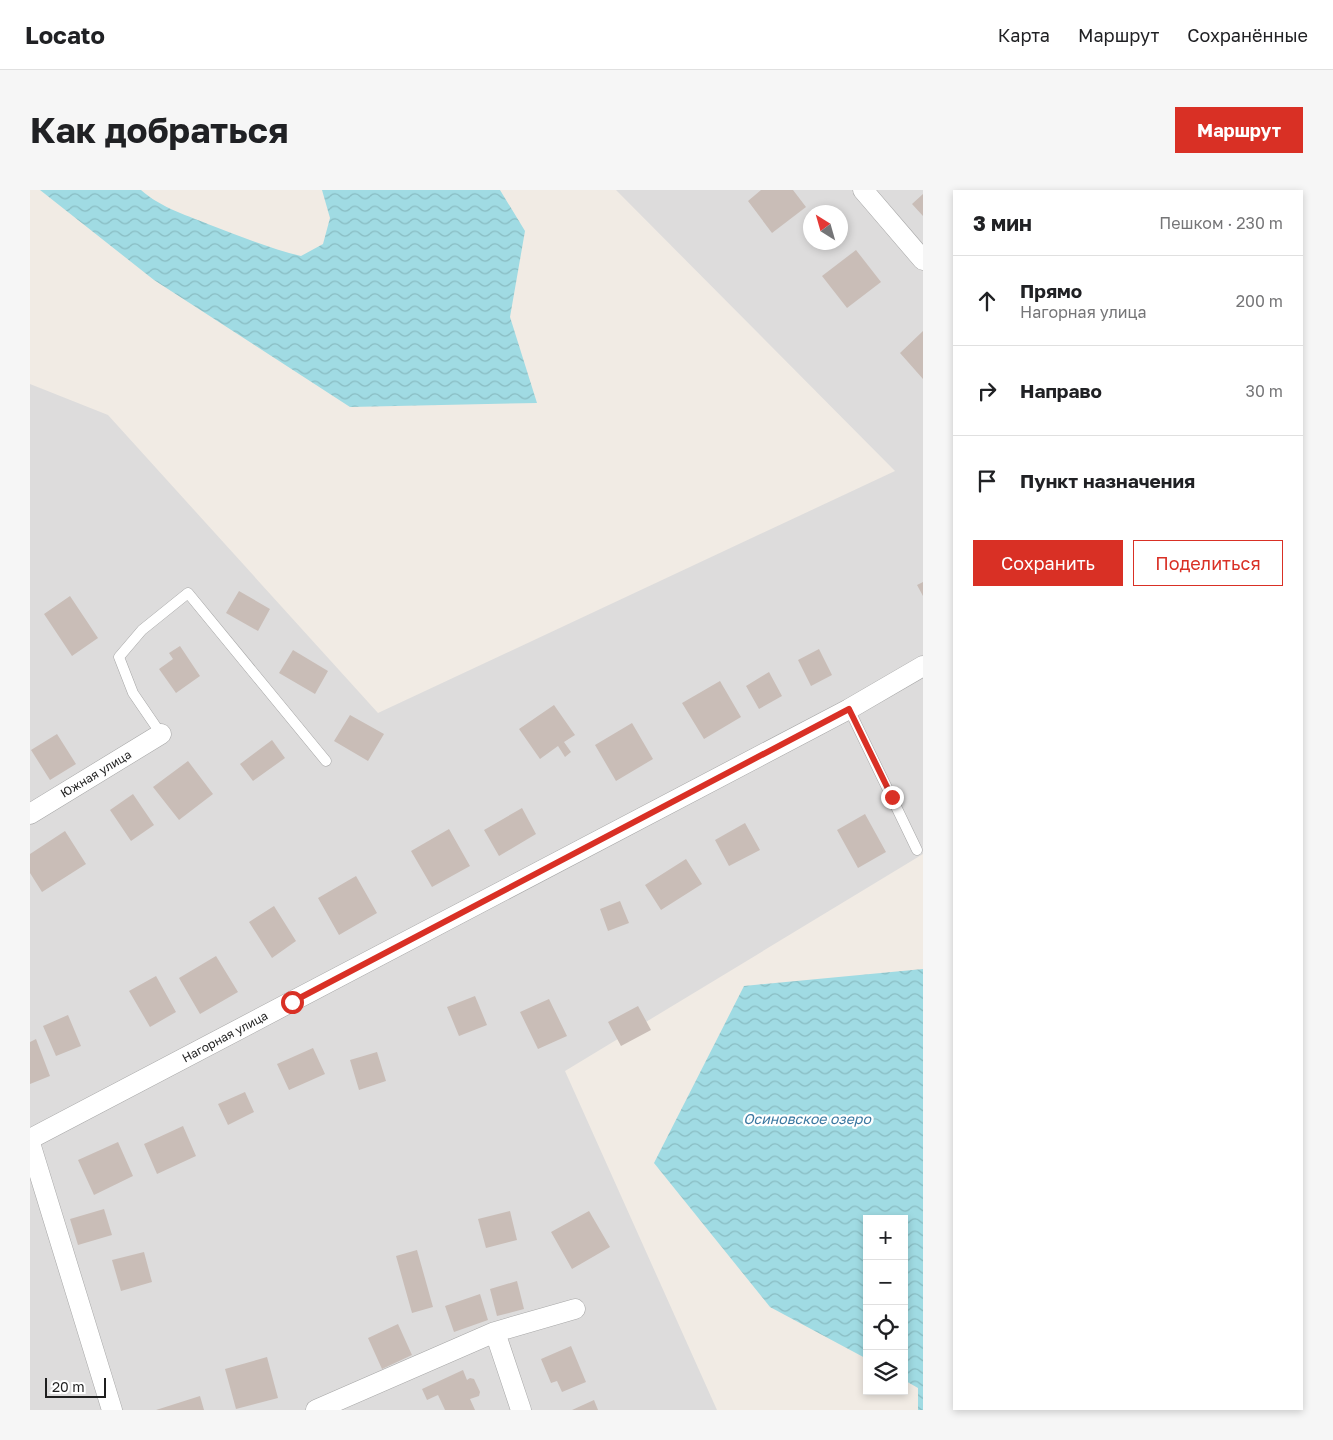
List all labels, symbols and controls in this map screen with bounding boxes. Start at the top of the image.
text: Locato [25,20,105,49]
text: Карта [998,24,1050,46]
text: Маршрут [1078,24,1159,46]
text: Сохранённые [1187,24,1308,46]
button: Маршрут [1175,107,1303,153]
text: Как добраться [30,109,288,151]
north arrow [803,205,848,250]
text: 3 мин [973,210,1032,236]
text: Пешком · 230 m [1159,213,1283,233]
text: Прямо [1020,279,1082,302]
icon: ahead [973,287,1001,315]
text: 200 m [1236,291,1283,311]
text: Нагорная улица [1020,302,1147,322]
icon: right [973,377,1001,405]
text: Направо [1020,379,1102,402]
text: 30 m [1246,381,1283,401]
icon: arrive [973,467,1001,495]
text: Пункт назначения [1020,469,1195,492]
button: Сохранить [973,540,1123,586]
button: Поделиться [1133,540,1283,586]
street label: Южная улица [58,747,134,801]
route end [881,786,904,809]
route start [281,991,304,1014]
street label: Нагорная улица [179,1008,270,1065]
water label: Осиновское озеро [743,1110,872,1127]
map controls [863,1215,908,1395]
button: + [863,1215,908,1260]
button: − [863,1260,908,1305]
button: locate [863,1305,908,1350]
button: layers [863,1350,908,1395]
scale bar [45,1375,106,1398]
text: 20 m [52,1378,85,1395]

